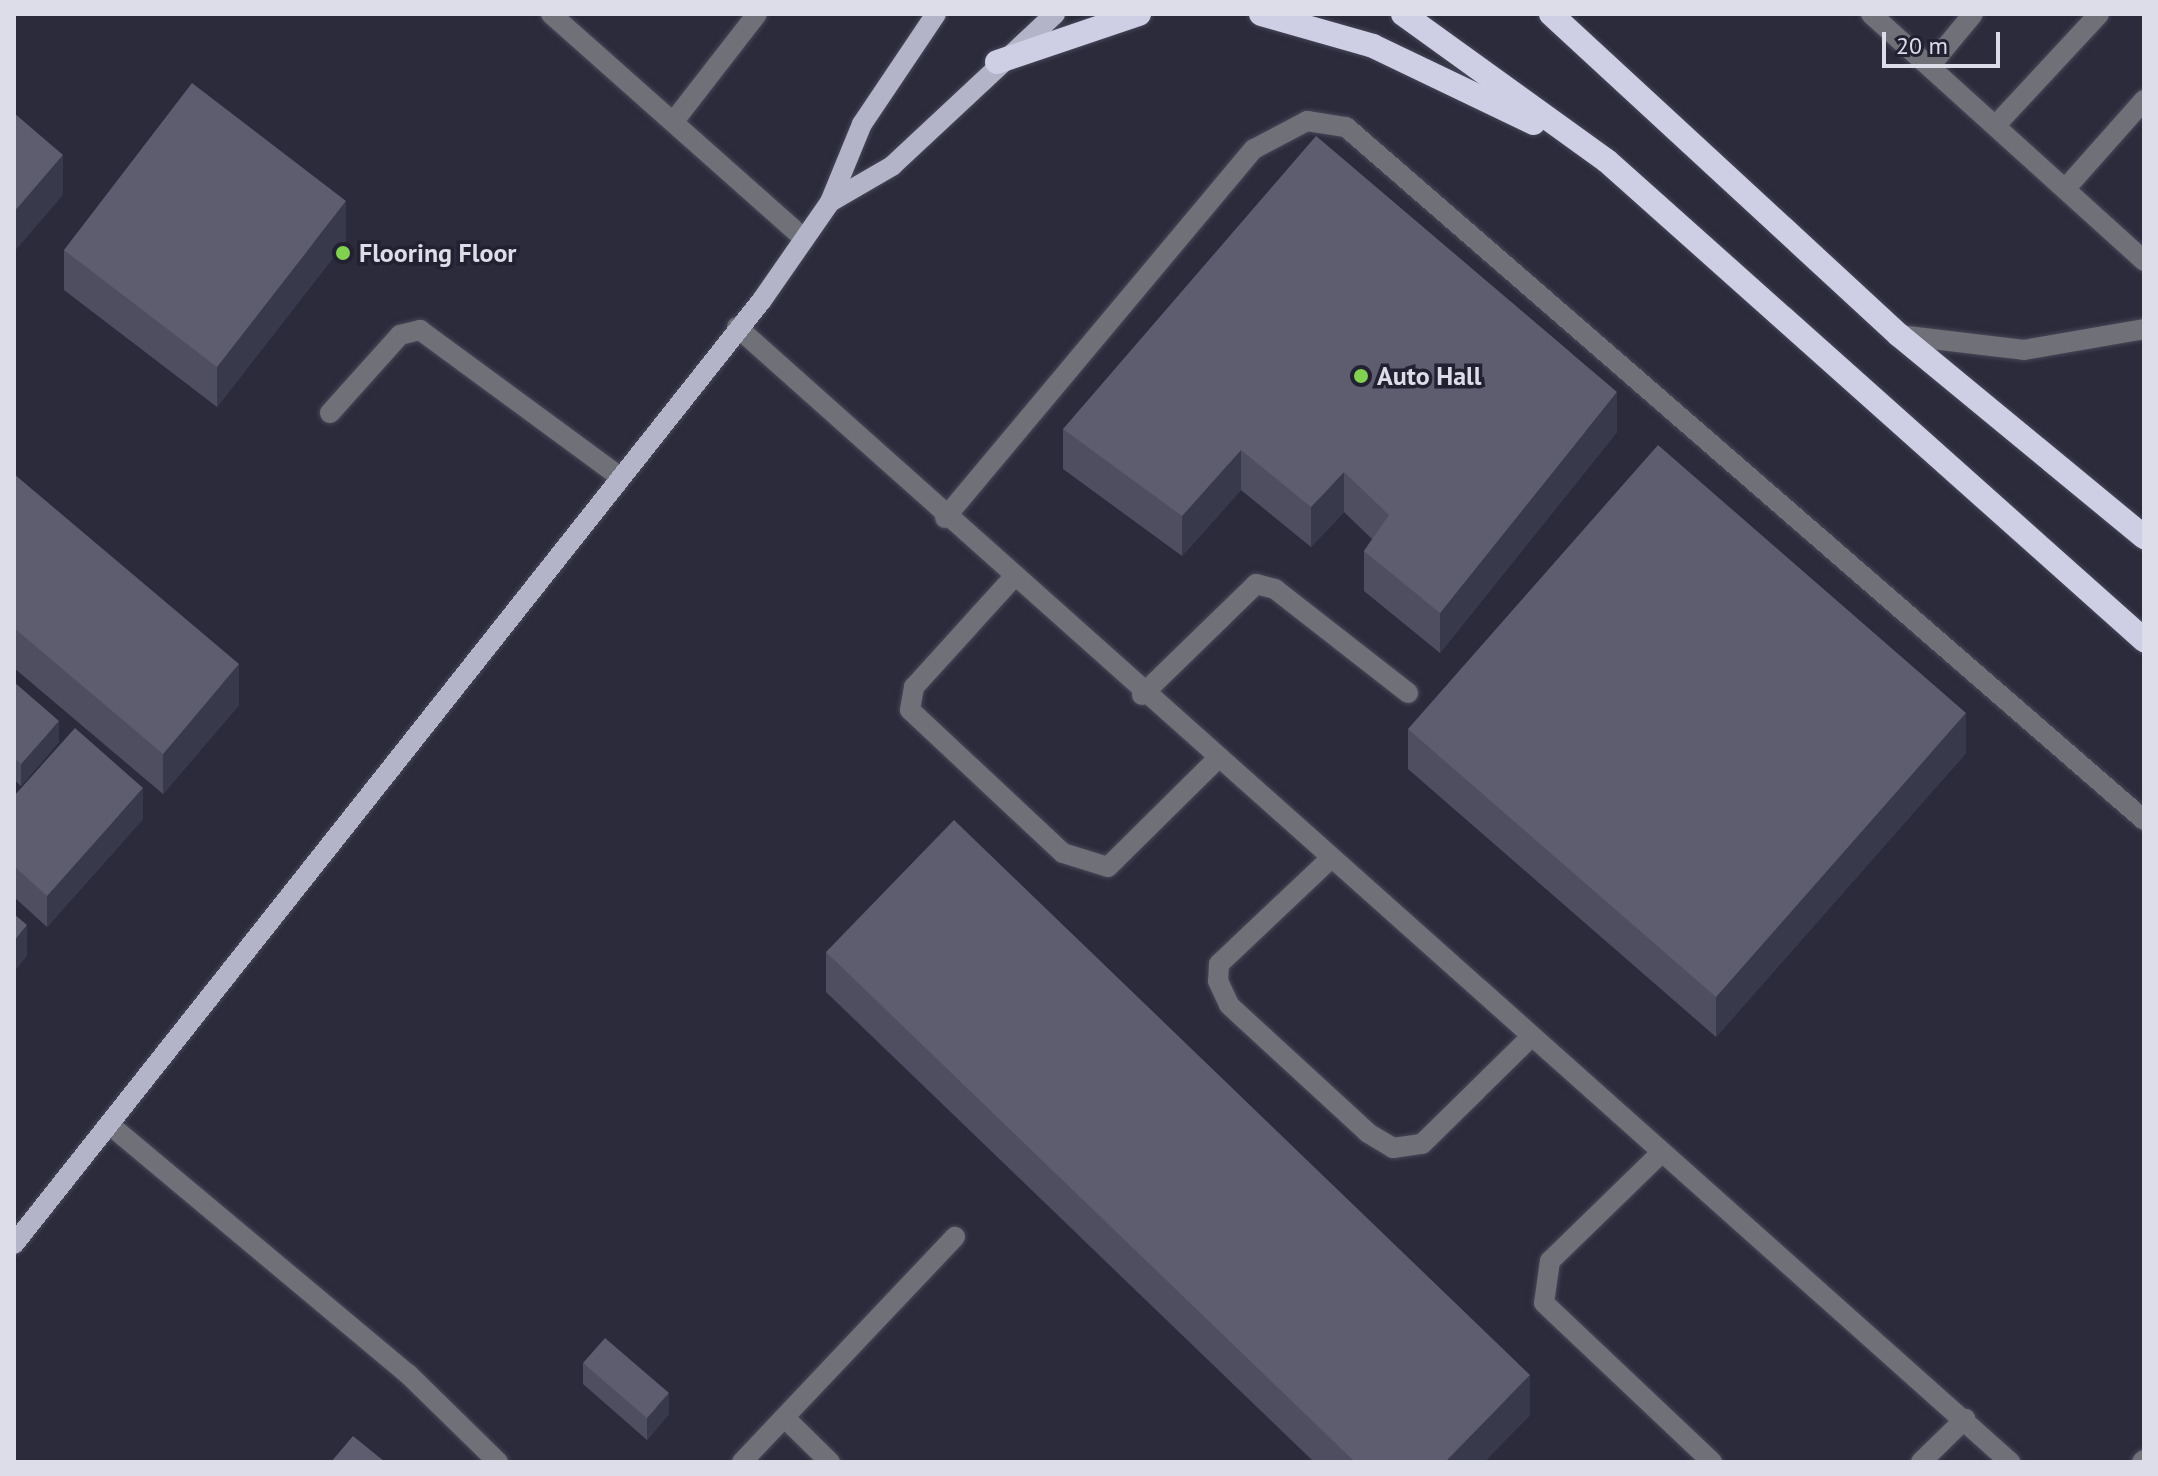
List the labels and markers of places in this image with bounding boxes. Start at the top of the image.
place label: Flooring Floor [359,237,516,269]
marker: Flooring Floor [334,244,352,262]
place label: Auto Hall [1377,360,1481,392]
marker: Auto Hall [1352,367,1370,385]

